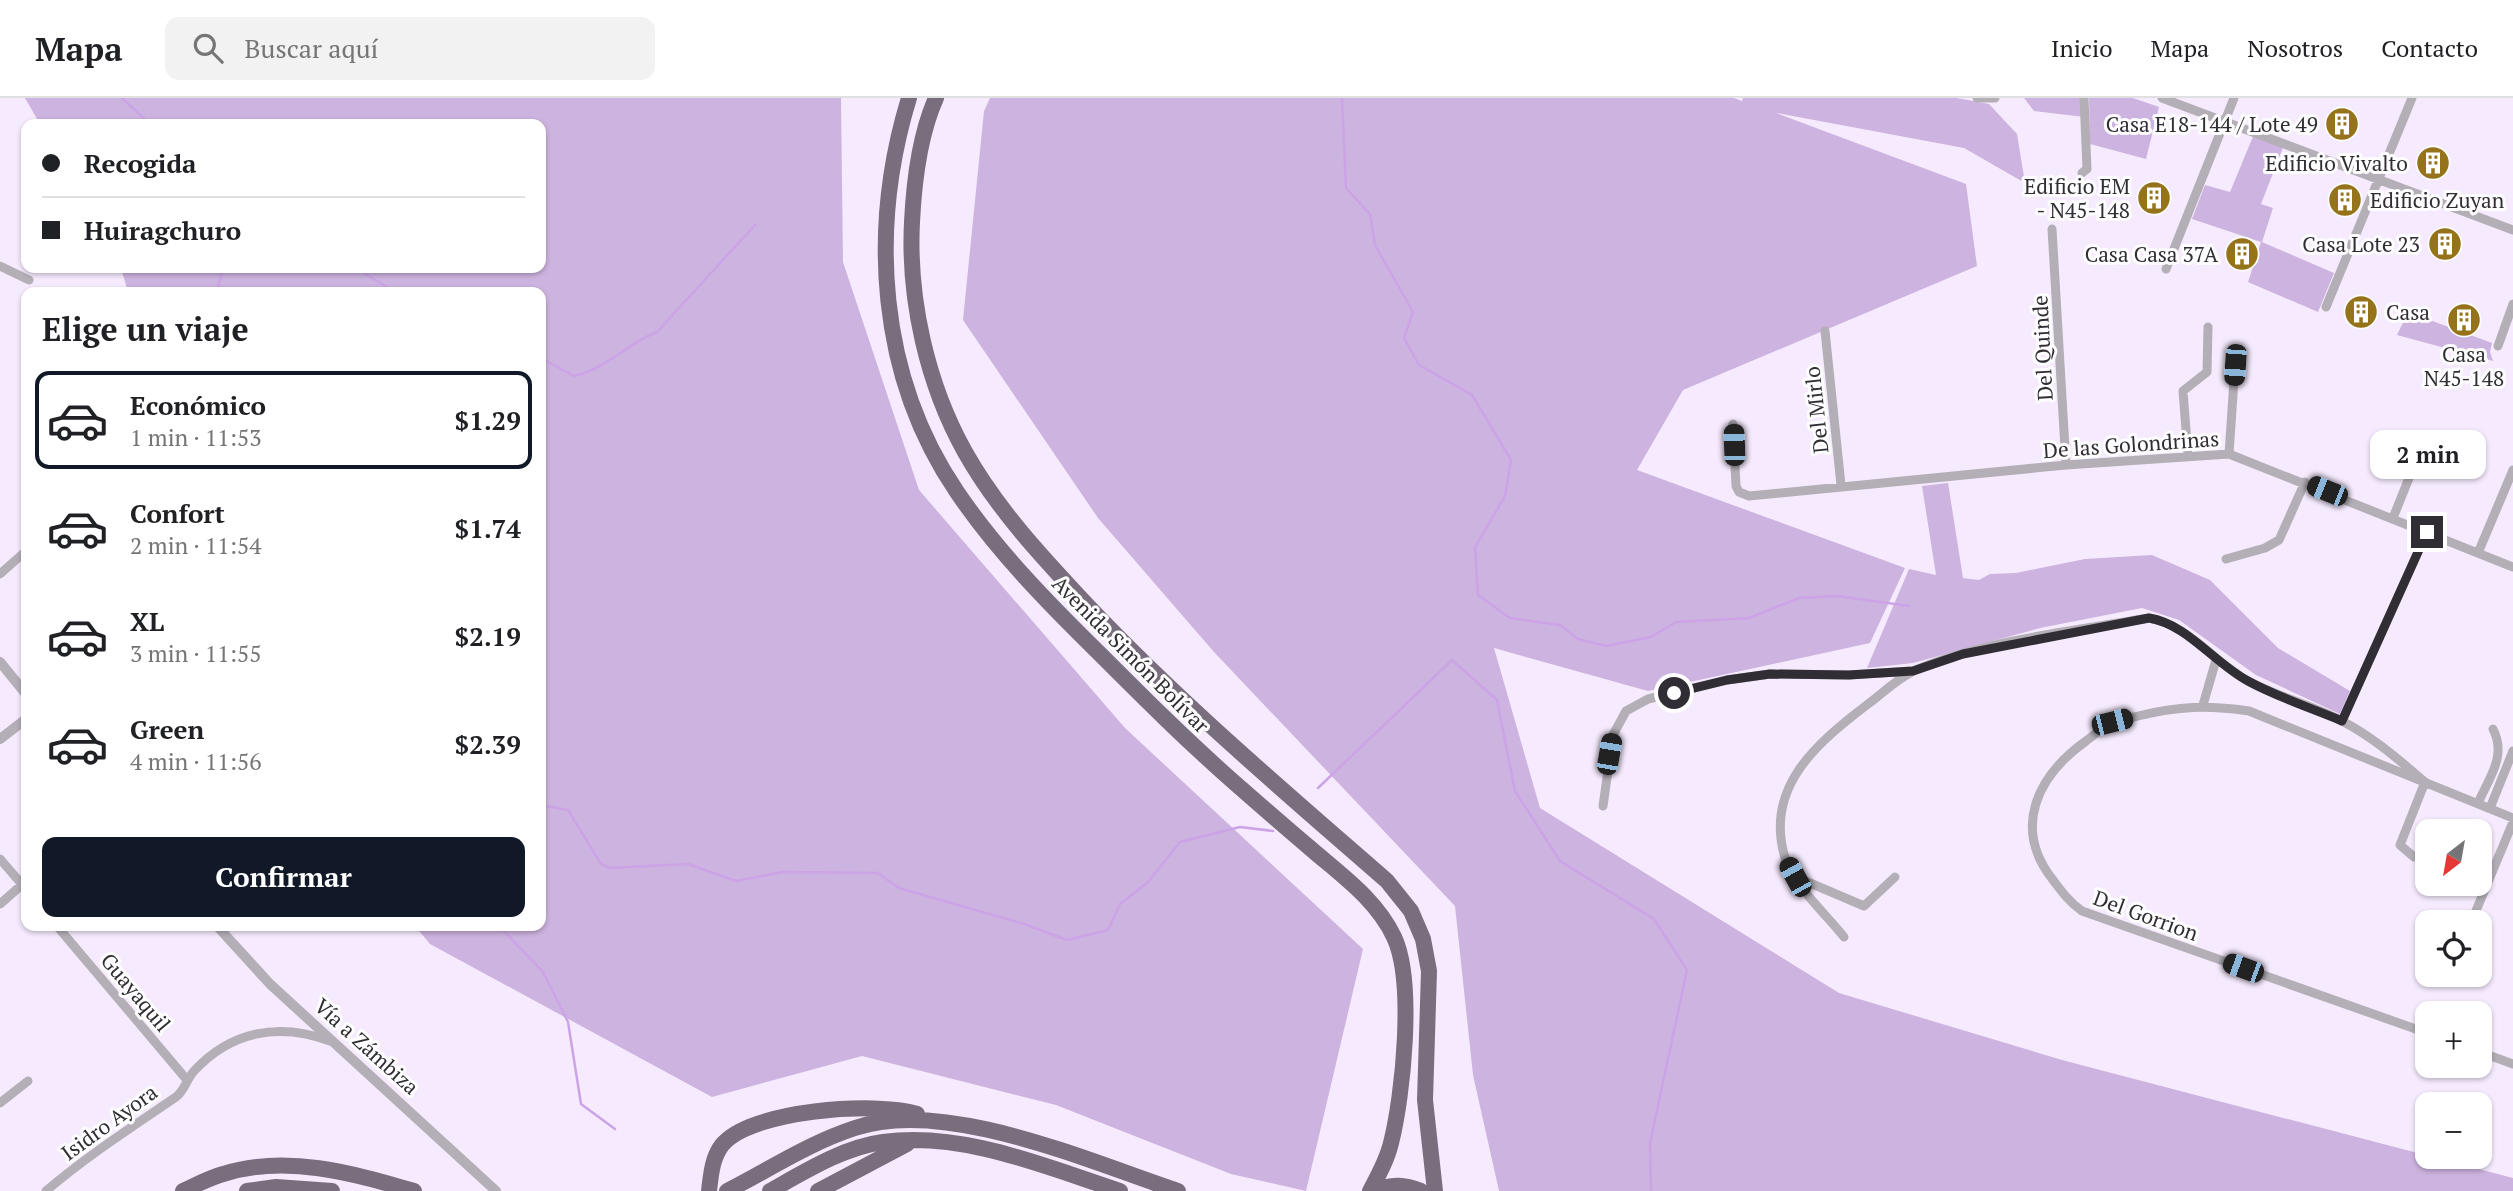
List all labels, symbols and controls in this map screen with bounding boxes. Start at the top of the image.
search box [165,17,655,80]
text: Mapa [35,27,123,70]
icon: search [189,29,227,67]
text: Buscar aquí [245,31,378,65]
text: Inicio [2051,32,2113,64]
text: Mapa [2151,32,2209,64]
text: Nosotros [2247,32,2343,64]
text: Contacto [2381,32,2478,64]
building icon: Casa E18-144 / Lote 49 [2323,105,2361,143]
place label: Casa E18-144 / Lote 49 [2106,110,2318,138]
building icon: Edificio Vivalto [2414,144,2452,182]
text: Recogida [84,146,196,180]
place label: Edificio Vivalto [2265,149,2408,177]
place label: Edificio EM - N45-148 [2024,172,2130,224]
building icon: Edificio EM - N45-148 [2135,179,2173,217]
building icon: Edificio Zuyan [2326,181,2364,219]
place label: Edificio Zuyan [2370,186,2505,214]
text: Huiragchuro [84,213,241,247]
building icon: Casa Lote 23 [2426,225,2464,263]
place label: Casa Lote 23 [2302,230,2420,258]
building icon: Casa Casa 37A [2223,235,2261,273]
place label: Casa Casa 37A [2085,240,2219,268]
building icon: Casa [2342,293,2380,331]
street label: Del Quinde [2025,295,2059,401]
place label: Casa [2386,298,2430,326]
building icon: Casa N45-148 [2445,301,2483,339]
text: Elige un viaje [42,308,249,350]
place label: Casa N45-148 [2424,340,2504,392]
car [2224,343,2247,387]
street label: Del Mirlo [1798,365,1834,455]
text: Económico [130,388,266,422]
icon: car [46,389,109,452]
text: $1.29 [455,403,521,437]
text: 1 min · 11:53 [130,422,262,453]
car [1723,424,1746,466]
street label: De las Golondrinas [2042,424,2220,464]
callout: 2 min [2369,430,2485,480]
text: 2 min [2397,439,2459,470]
car [2304,473,2351,509]
text: Confort [130,496,225,530]
icon: car [46,497,109,560]
text: $1.74 [455,511,521,545]
route end [2411,516,2443,548]
text: 2 min · 11:54 [130,530,262,561]
street label: Avenida Simón Bolívar [1046,569,1216,739]
text: XL [130,604,164,638]
icon: car [46,605,109,668]
text: $2.19 [455,619,521,653]
text: 3 min · 11:55 [130,638,262,669]
route start [1658,677,1690,709]
car [2090,707,2135,737]
text: Green [130,712,204,746]
icon: car [46,713,109,776]
text: $2.39 [455,727,521,761]
car [1596,731,1623,777]
text: 4 min · 11:56 [130,746,262,777]
north arrow [2415,819,2492,896]
map controls [2415,819,2492,1169]
button: Confirmar [42,837,525,917]
car [1776,854,1815,900]
street label: Del Gorrion [2090,883,2203,947]
button: locate [2415,910,2492,987]
street label: Guayaquil [95,947,177,1037]
car [2220,951,2267,985]
street label: Vía a Zámbiza [309,992,426,1101]
button: + [2415,1001,2492,1078]
street label: Isidro Ayora [55,1077,163,1166]
button: − [2415,1092,2492,1169]

